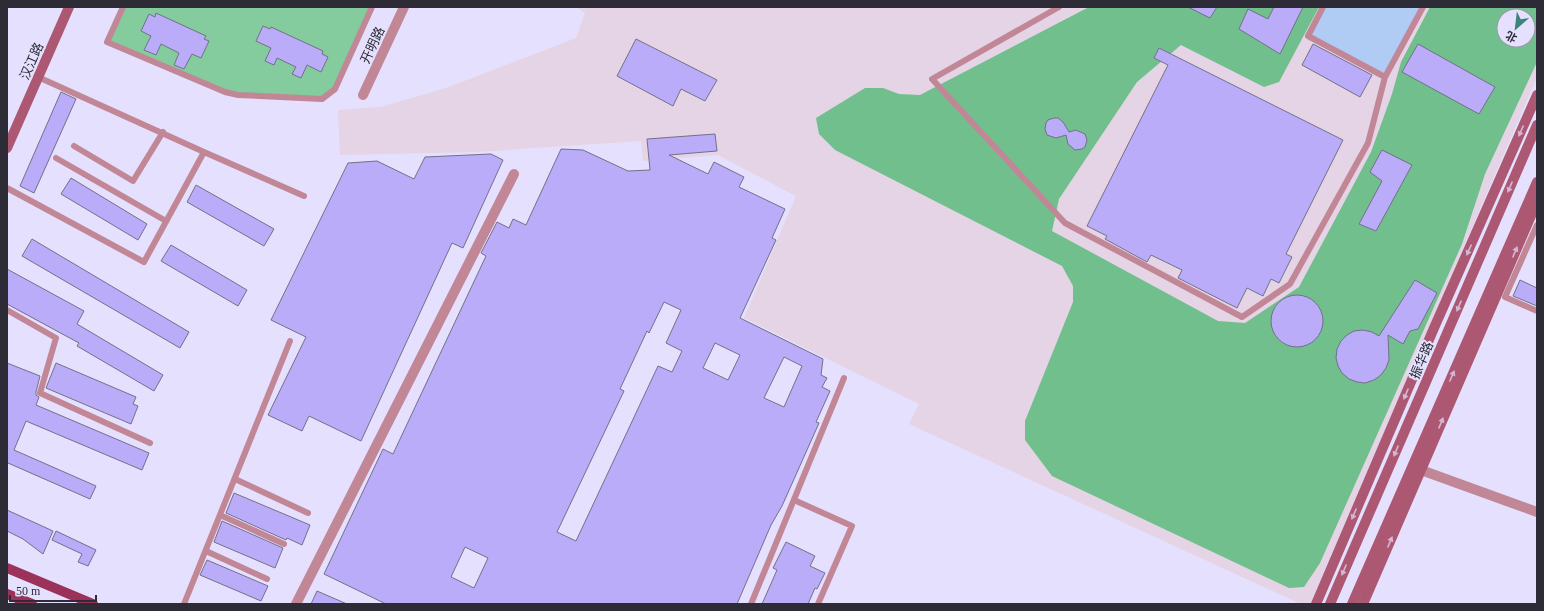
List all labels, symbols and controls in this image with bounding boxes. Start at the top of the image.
north arrow [1496,8,1536,48]
street label: 开明路 [357,24,387,66]
text: 北 [1504,29,1519,45]
street label: 汉江路 [17,40,46,82]
one-way arrow [1518,125,1524,136]
one-way arrow [1507,181,1513,193]
one-way arrow [1466,244,1472,255]
one-way arrow [1512,247,1518,258]
one-way arrow [1455,301,1461,313]
street label: 振华路 [1407,339,1436,381]
one-way arrow [1449,370,1455,382]
one-way arrow [1402,389,1408,401]
one-way arrow [1438,418,1444,429]
one-way arrow [1393,446,1399,457]
one-way arrow [1351,508,1357,519]
one-way arrow [1387,536,1393,548]
one-way arrow [1341,565,1347,576]
scale bar [10,577,96,603]
text: 50 m [16,584,41,598]

